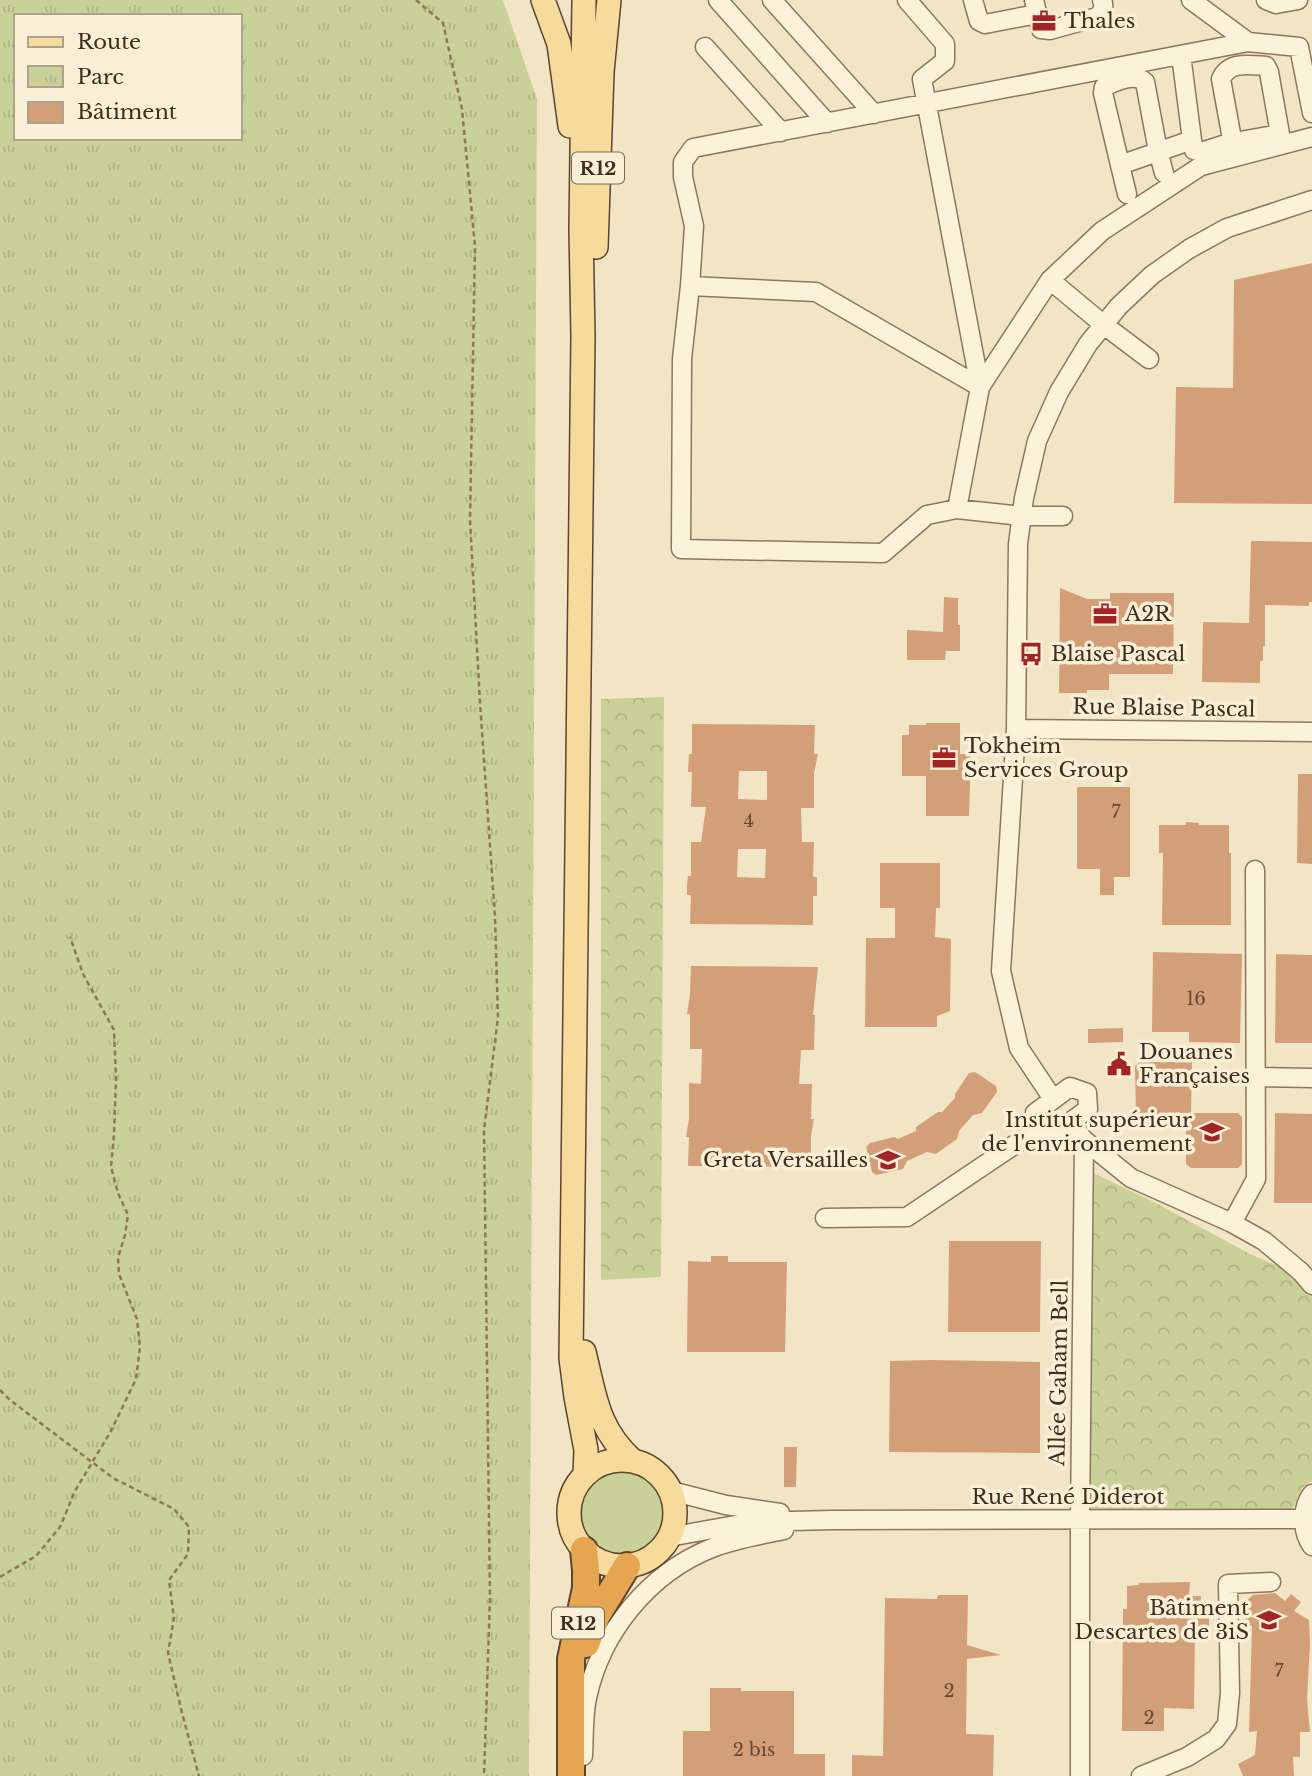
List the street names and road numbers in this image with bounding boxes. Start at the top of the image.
road number: R12 [572,152,624,184]
street label: Rue Blaise Pascal [1072,693,1256,723]
street label: Allée Gaham Bell [1044,1279,1074,1467]
street label: Rue René Diderot [971,1484,1165,1510]
road number: R12 [552,1608,604,1638]

